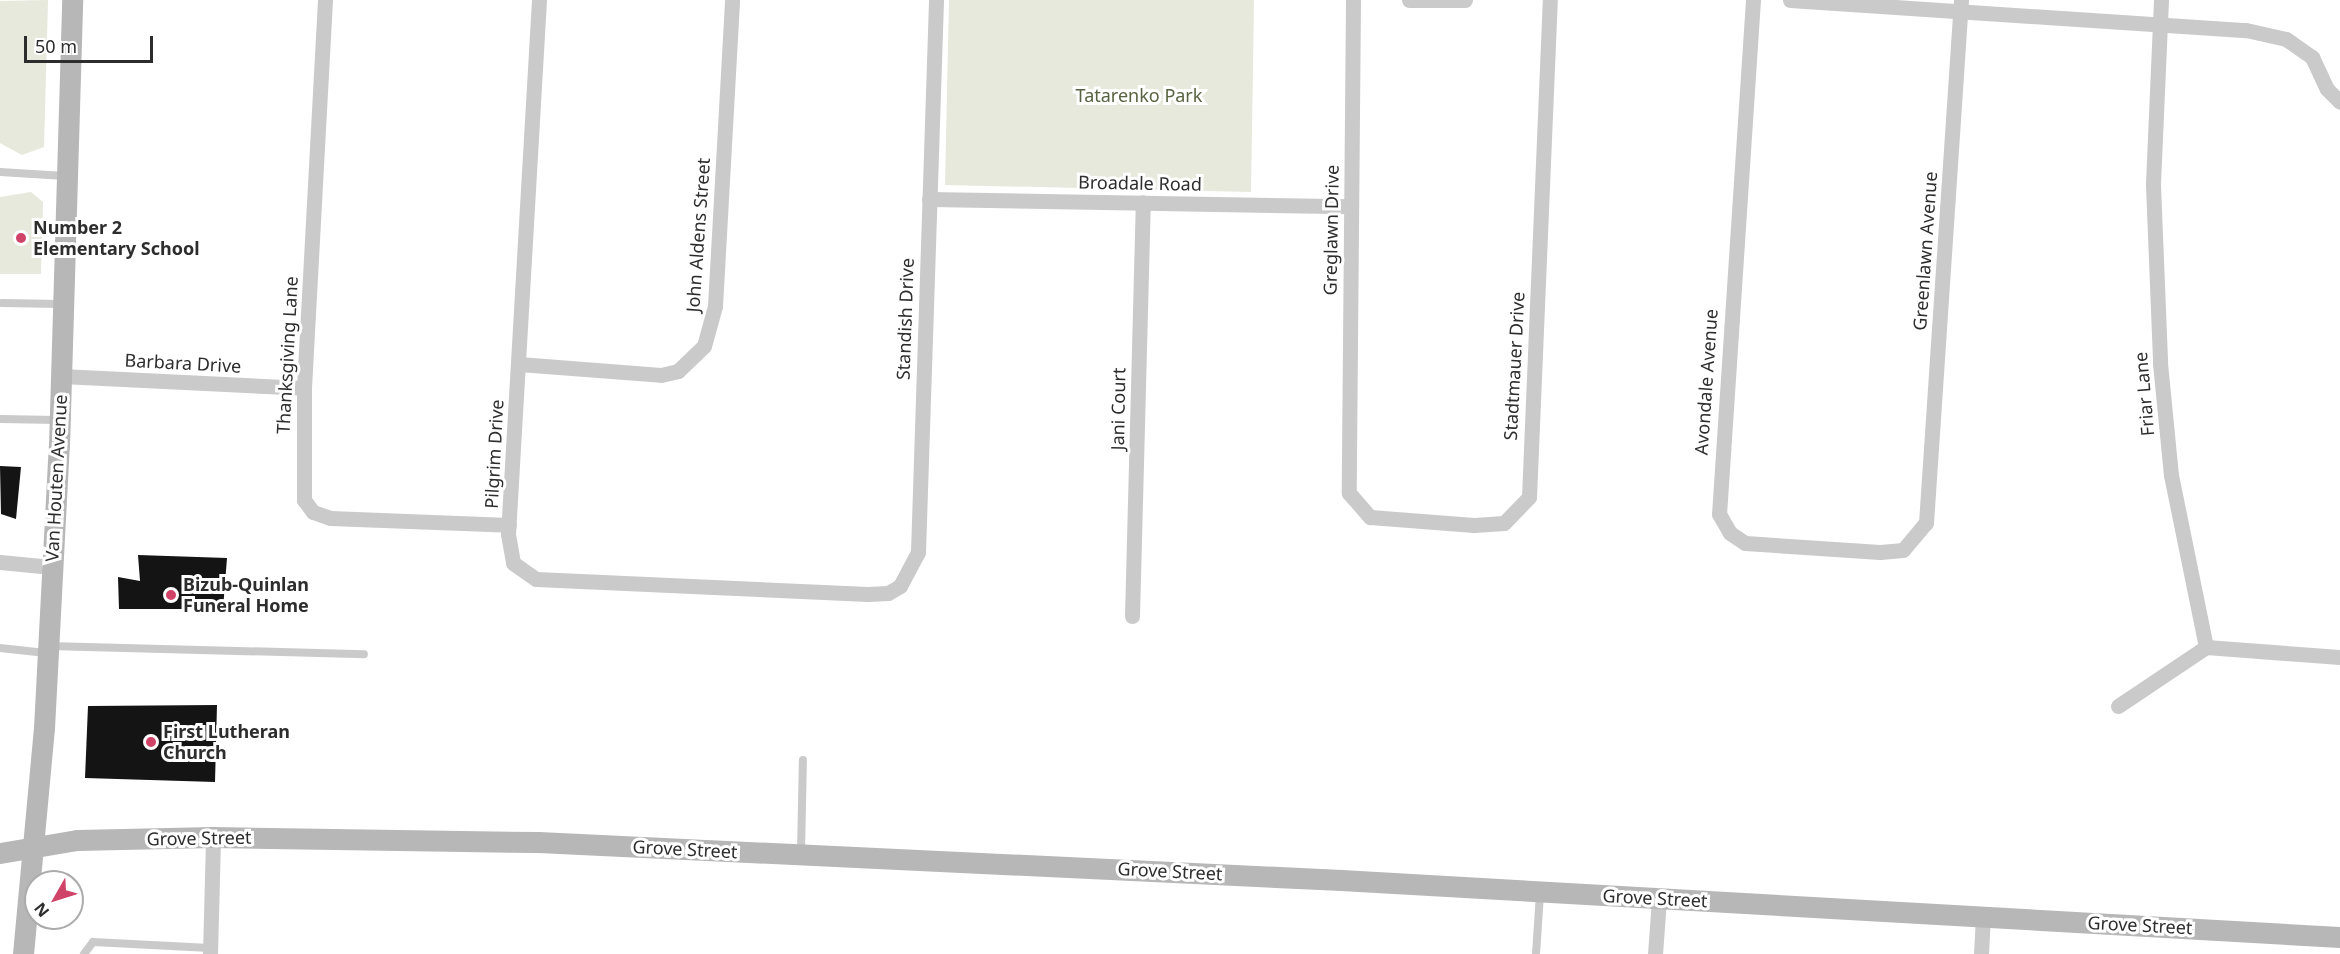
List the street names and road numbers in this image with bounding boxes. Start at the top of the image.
street label: John Aldens Street [682,157,714,313]
street label: Greglawn Drive [1319,165,1343,295]
street label: Broadale Road [1078,171,1202,195]
street label: Greenlawn Avenue [1909,171,1941,331]
street label: Standish Drive [892,258,918,380]
street label: Thanksgiving Lane [272,276,302,434]
street label: Stadtmauer Drive [1499,291,1529,441]
street label: Avondale Avenue [1690,308,1722,456]
street label: Barbara Drive [124,349,242,377]
street label: Friar Lane [2130,351,2158,437]
street label: Jani Court [1106,367,1130,451]
street label: Van Houten Avenue [41,394,71,562]
street label: Pilgrim Drive [480,399,508,509]
street label: Grove Street [146,826,252,850]
street label: Grove Street [632,835,738,863]
street label: Grove Street [1117,857,1223,885]
street label: Grove Street [1602,884,1708,912]
street label: Grove Street [2087,911,2193,939]

